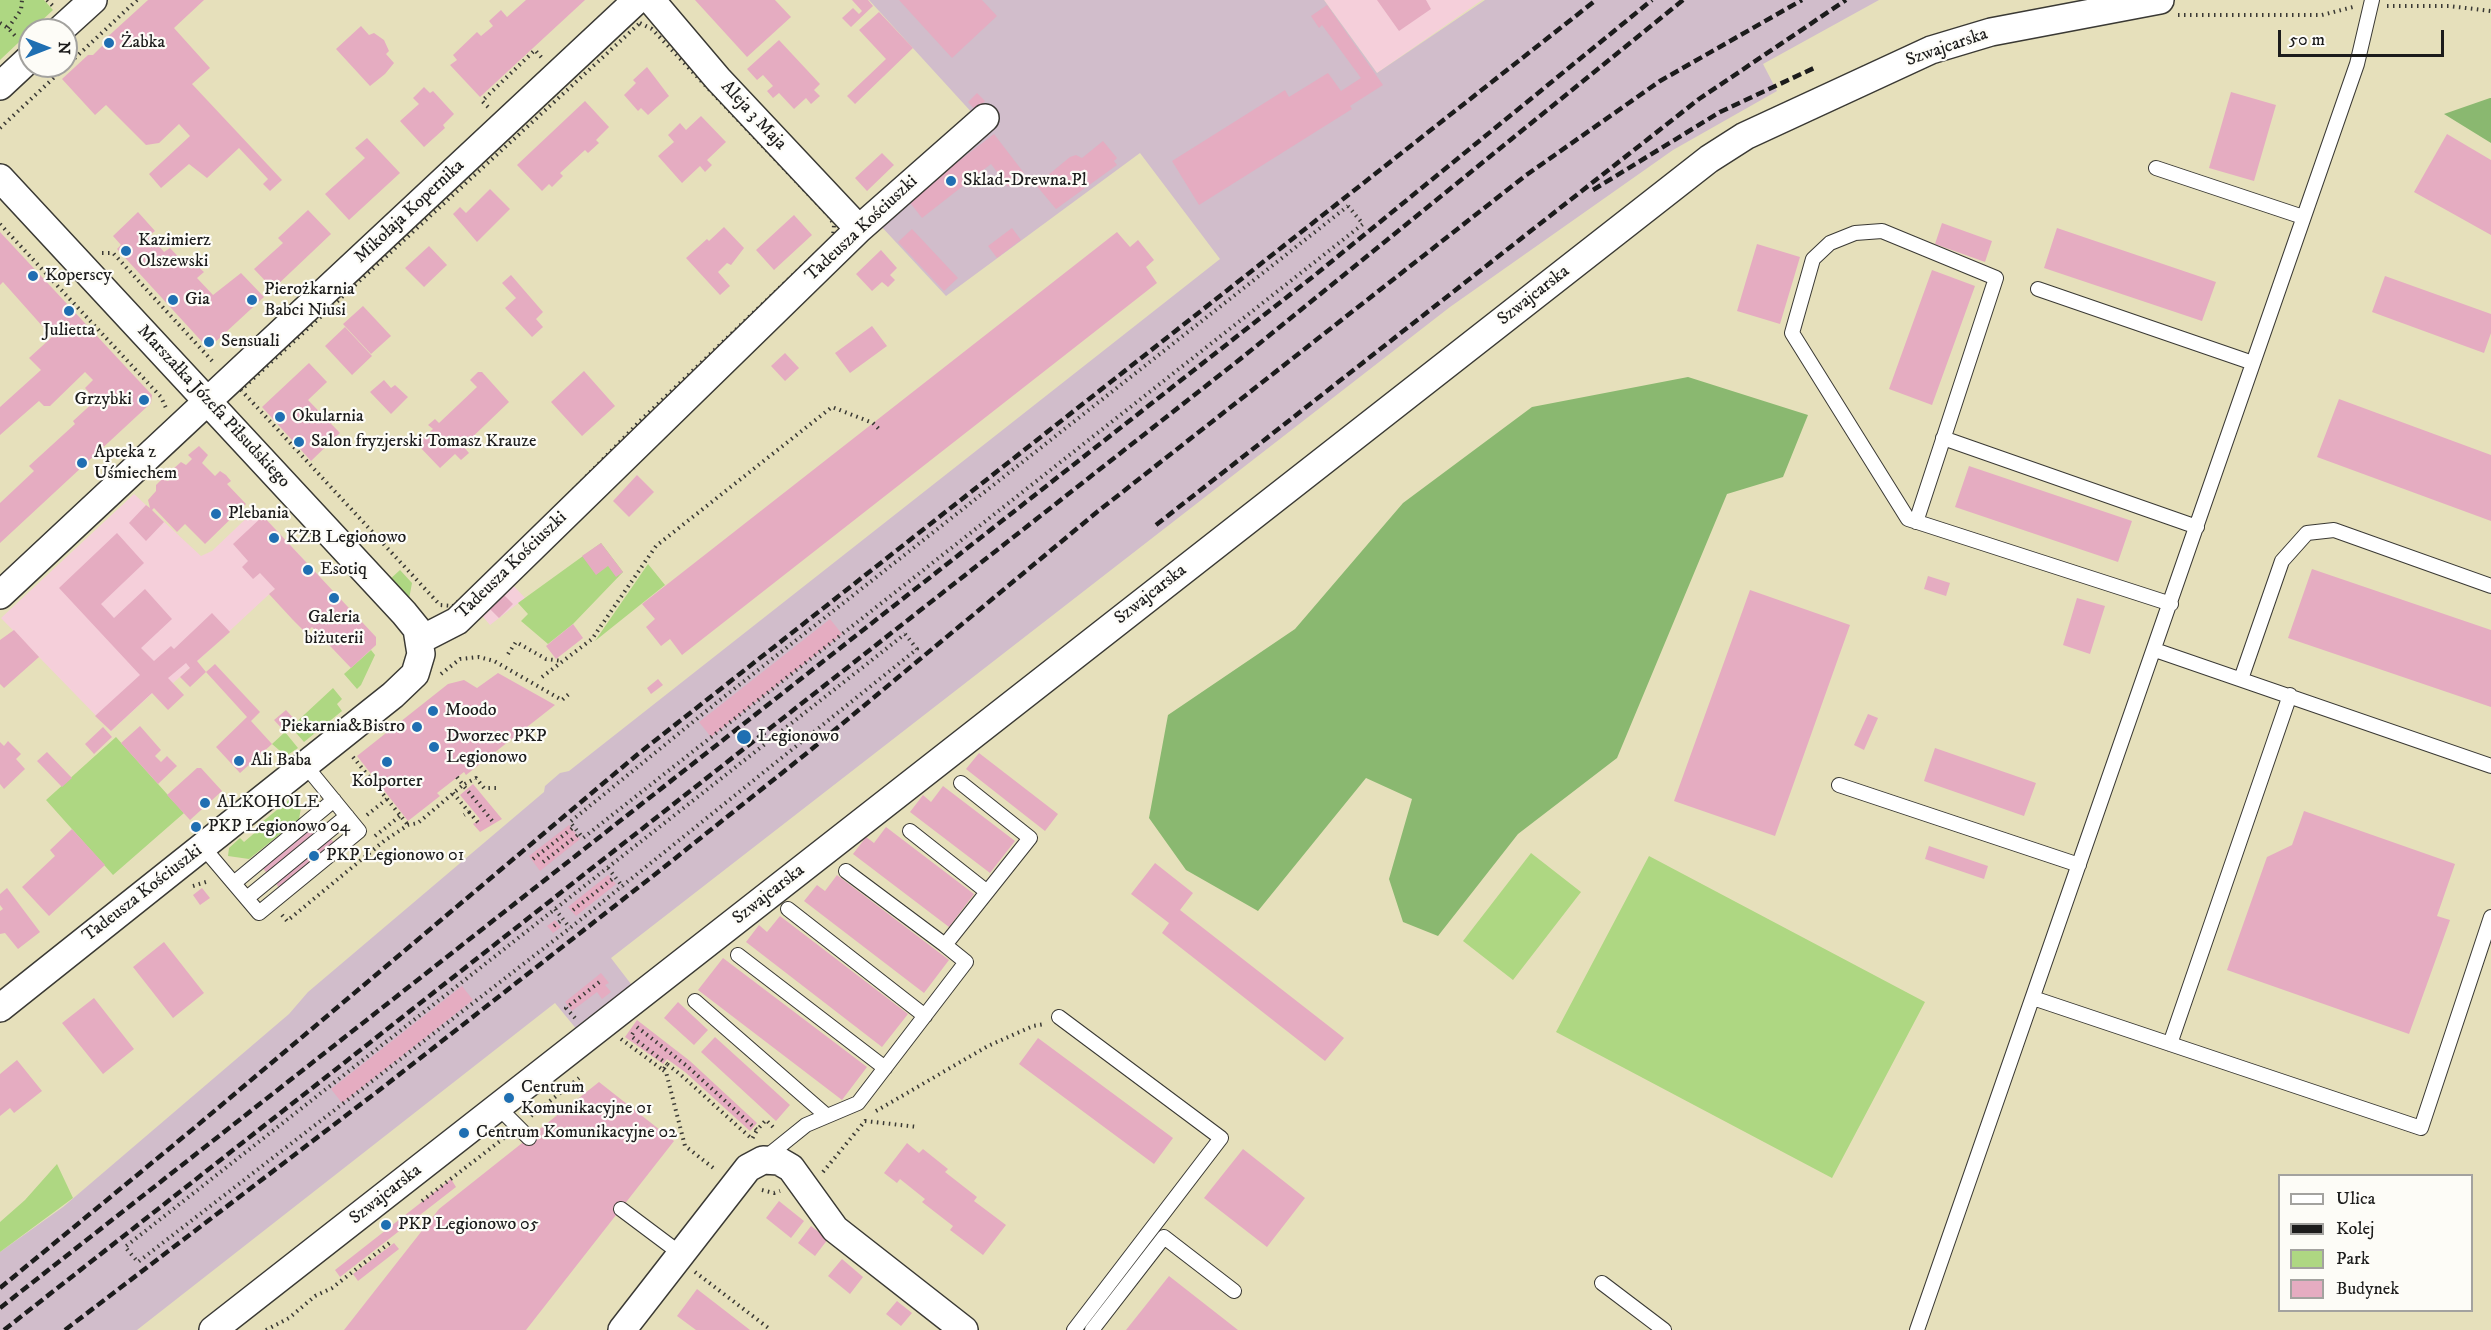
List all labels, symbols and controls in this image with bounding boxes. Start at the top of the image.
north arrow [18,18,78,78]
scale bar [2281,18,2448,56]
street label: Szwajcarska [1903,24,1991,72]
text: 50 m [2289,29,2325,51]
place label: Żabka [121,32,165,54]
marker: Żabka [102,36,116,50]
text: N [54,41,74,55]
street label: Aleja 3 Maja [716,77,790,155]
street label: Mikołaja Kopernika [351,156,469,268]
place label: Sklad-Drewna.Pl [963,170,1087,192]
street label: Tadeusza Kościuszki [801,171,923,287]
marker: Sklad-Drewna.Pl [944,174,958,188]
place label: Kazimierz Olszewski [138,230,211,272]
marker: Kazimierz Olszewski [119,244,133,258]
street label: Szwajcarska [1494,261,1574,331]
place label: Koperscy [45,265,112,287]
marker: Koperscy [26,269,40,283]
place label: Pierożkarnia Babci Niusi [264,279,355,322]
place label: Gia [185,289,210,311]
marker: Gia [166,293,180,307]
marker: Pierożkarnia Babci Niusi [245,293,259,307]
marker: Julietta [62,304,76,318]
place label: Julietta [43,320,95,342]
street label: Marszałka Józefa Piłsudskiego [132,321,294,493]
place label: Sensuali [221,331,280,353]
marker: Sensuali [202,335,216,349]
place label: Grzybki [75,389,132,411]
marker: Grzybki [137,393,151,407]
place label: Okularnia [292,406,364,428]
marker: Okularnia [273,410,287,424]
place label: Salon fryzjerski Tomasz Krauze [311,431,536,453]
marker: Salon fryzjerski Tomasz Krauze [292,435,306,449]
place label: Apteka z Uśmiechem [94,442,177,484]
marker: Apteka z Uśmiechem [75,456,89,470]
place label: Plebania [228,503,289,525]
marker: Plebania [209,507,223,521]
street label: Tadeusza Kościuszki [452,508,572,624]
place label: KZB Legionowo [286,527,406,549]
marker: KZB Legionowo [267,531,281,545]
place label: Esotiq [320,559,367,581]
street label: Szwajcarska [1111,560,1191,630]
marker: Esotiq [301,563,315,577]
marker: Galeria biżuterii [327,591,341,605]
place label: Galeria biżuterii [305,607,363,650]
place label: Moodo [445,700,496,722]
marker: Moodo [426,704,440,718]
place label: Piekarnia&Bistro [280,716,405,738]
marker: Piekarnia&Bistro [410,720,424,734]
place label: Dworzec PKP Legionowo [446,726,547,768]
place label: Legionowo [758,726,839,748]
marker: Legionowo [735,728,753,746]
marker: Dworzec PKP Legionowo [427,740,441,754]
place label: Ali Baba [251,750,311,772]
marker: Ali Baba [232,754,246,768]
marker: Kolporter [380,755,394,769]
place label: Kolporter [352,771,422,793]
place label: ALKOHOLE [217,792,319,814]
marker: ALKOHOLE [198,796,212,810]
place label: PKP Legionowo 04 [208,816,350,838]
marker: PKP Legionowo 04 [189,820,203,834]
street label: Tadeusza Kościuszki [79,841,207,947]
place label: PKP Legionowo 01 [326,845,464,867]
marker: PKP Legionowo 01 [307,849,321,863]
street label: Szwajcarska [729,860,809,930]
place label: Centrum Komunikacyjne 01 [521,1077,652,1120]
marker: Centrum Komunikacyjne 01 [502,1091,516,1105]
place label: Centrum Komunikacyjne 02 [476,1122,677,1144]
marker: Centrum Komunikacyjne 02 [457,1126,471,1140]
street label: Szwajcarska [346,1160,426,1230]
legend [2278,1174,2473,1312]
text: Ulica [2336,1188,2375,1210]
place label: PKP Legionowo 05 [398,1214,539,1236]
marker: PKP Legionowo 05 [379,1218,393,1232]
text: Kolej [2336,1218,2374,1240]
text: Park [2336,1248,2370,1270]
text: Budynek [2336,1278,2399,1300]

